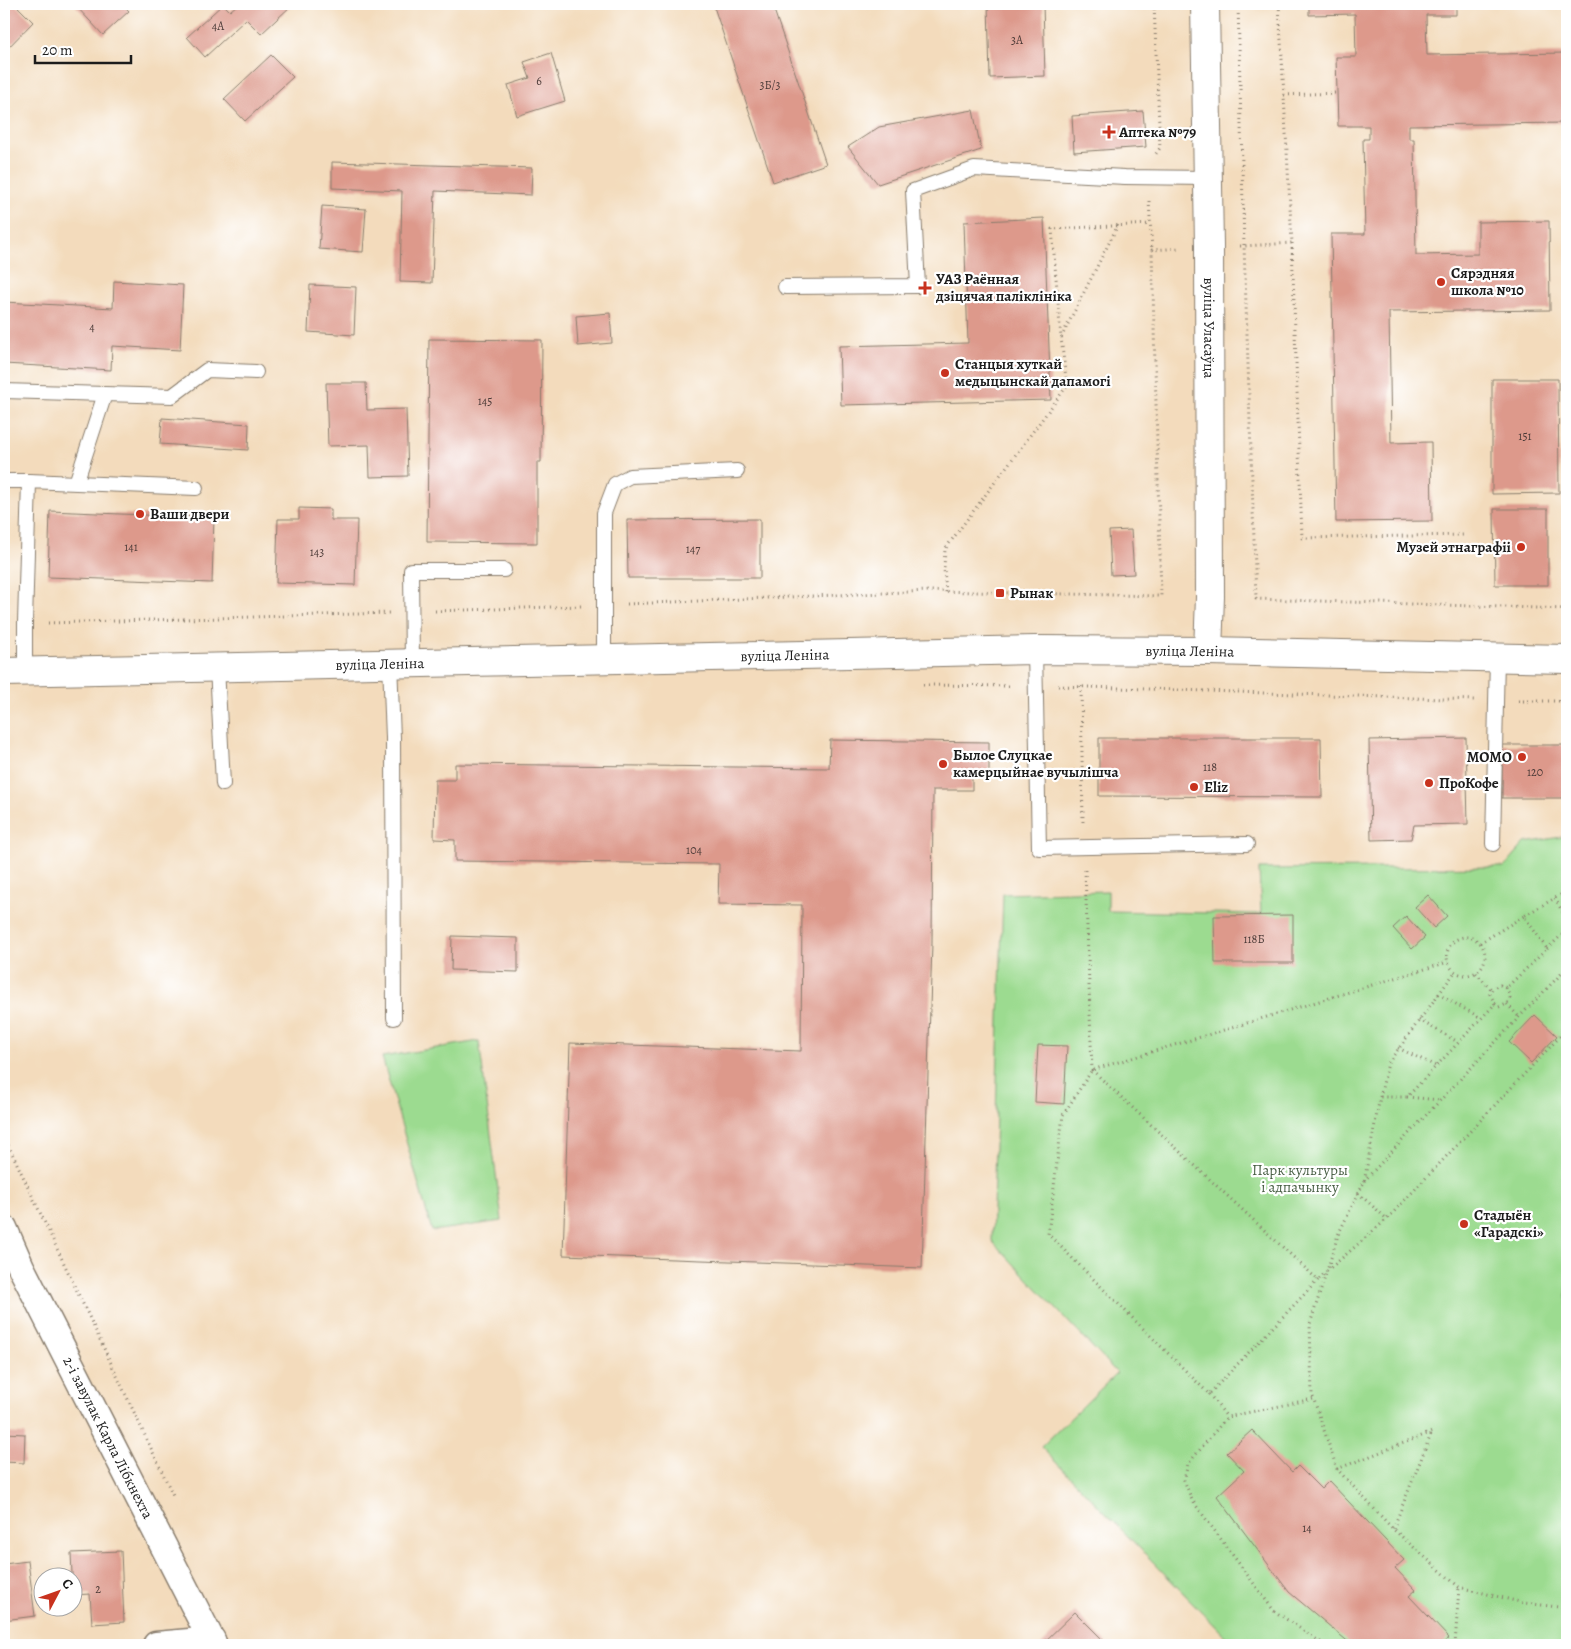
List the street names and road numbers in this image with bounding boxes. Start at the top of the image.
street label: вуліца Уласаўца [1199,277,1219,379]
street label: вуліца Леніна [1145,641,1234,662]
street label: вуліца Леніна [740,644,830,666]
street label: вуліца Леніна [335,653,425,675]
street label: 2-і завулак Карла Лібкнехта [58,1353,158,1522]

